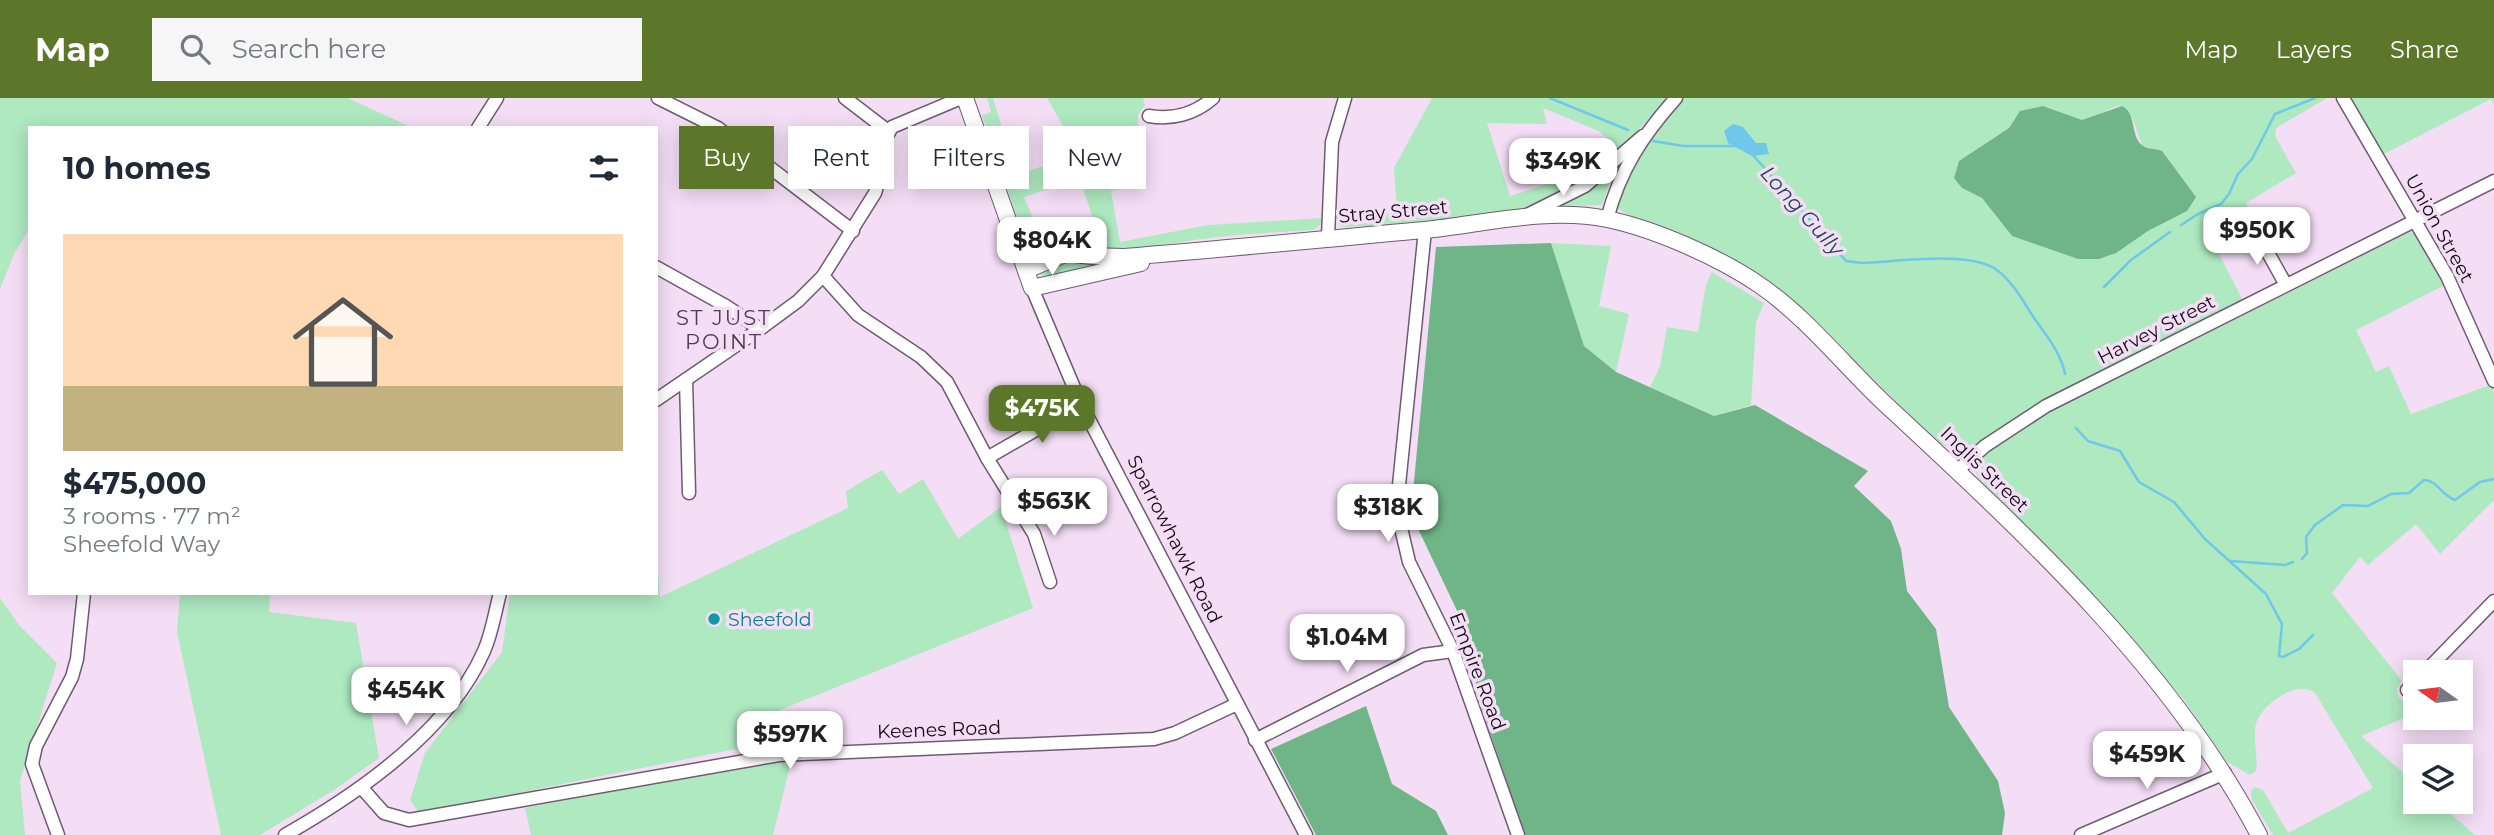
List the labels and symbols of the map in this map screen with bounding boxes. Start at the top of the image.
pin: $349K [1514,139,1612,198]
water label: Long Gully [1755,161,1850,262]
street label: Union Street [2400,170,2479,287]
street label: Stray Street [1337,195,1449,228]
pin: $950K [2208,208,2306,267]
pin: $804K [1003,218,1101,277]
street label: Harvey Street [2094,290,2219,369]
district label: ST JUST POINT [676,305,772,354]
pin: $475K [993,386,1091,445]
street label: Inglis Street [1936,422,2034,517]
street label: Sparrowhawk Road [1122,451,1227,627]
pin: $563K [1005,478,1103,538]
pin: $318K [1339,484,1437,544]
place label: Sheefold [728,608,812,631]
street label: Empire Road [1445,609,1511,733]
marker: Sheefold [706,611,722,627]
pin: $1.04M [1290,614,1404,674]
north arrow [2403,660,2473,730]
pin: $454K [357,668,455,727]
pin: $597K [741,712,839,771]
street label: Keenes Road [877,716,1002,743]
pin: $459K [2098,732,2196,791]

